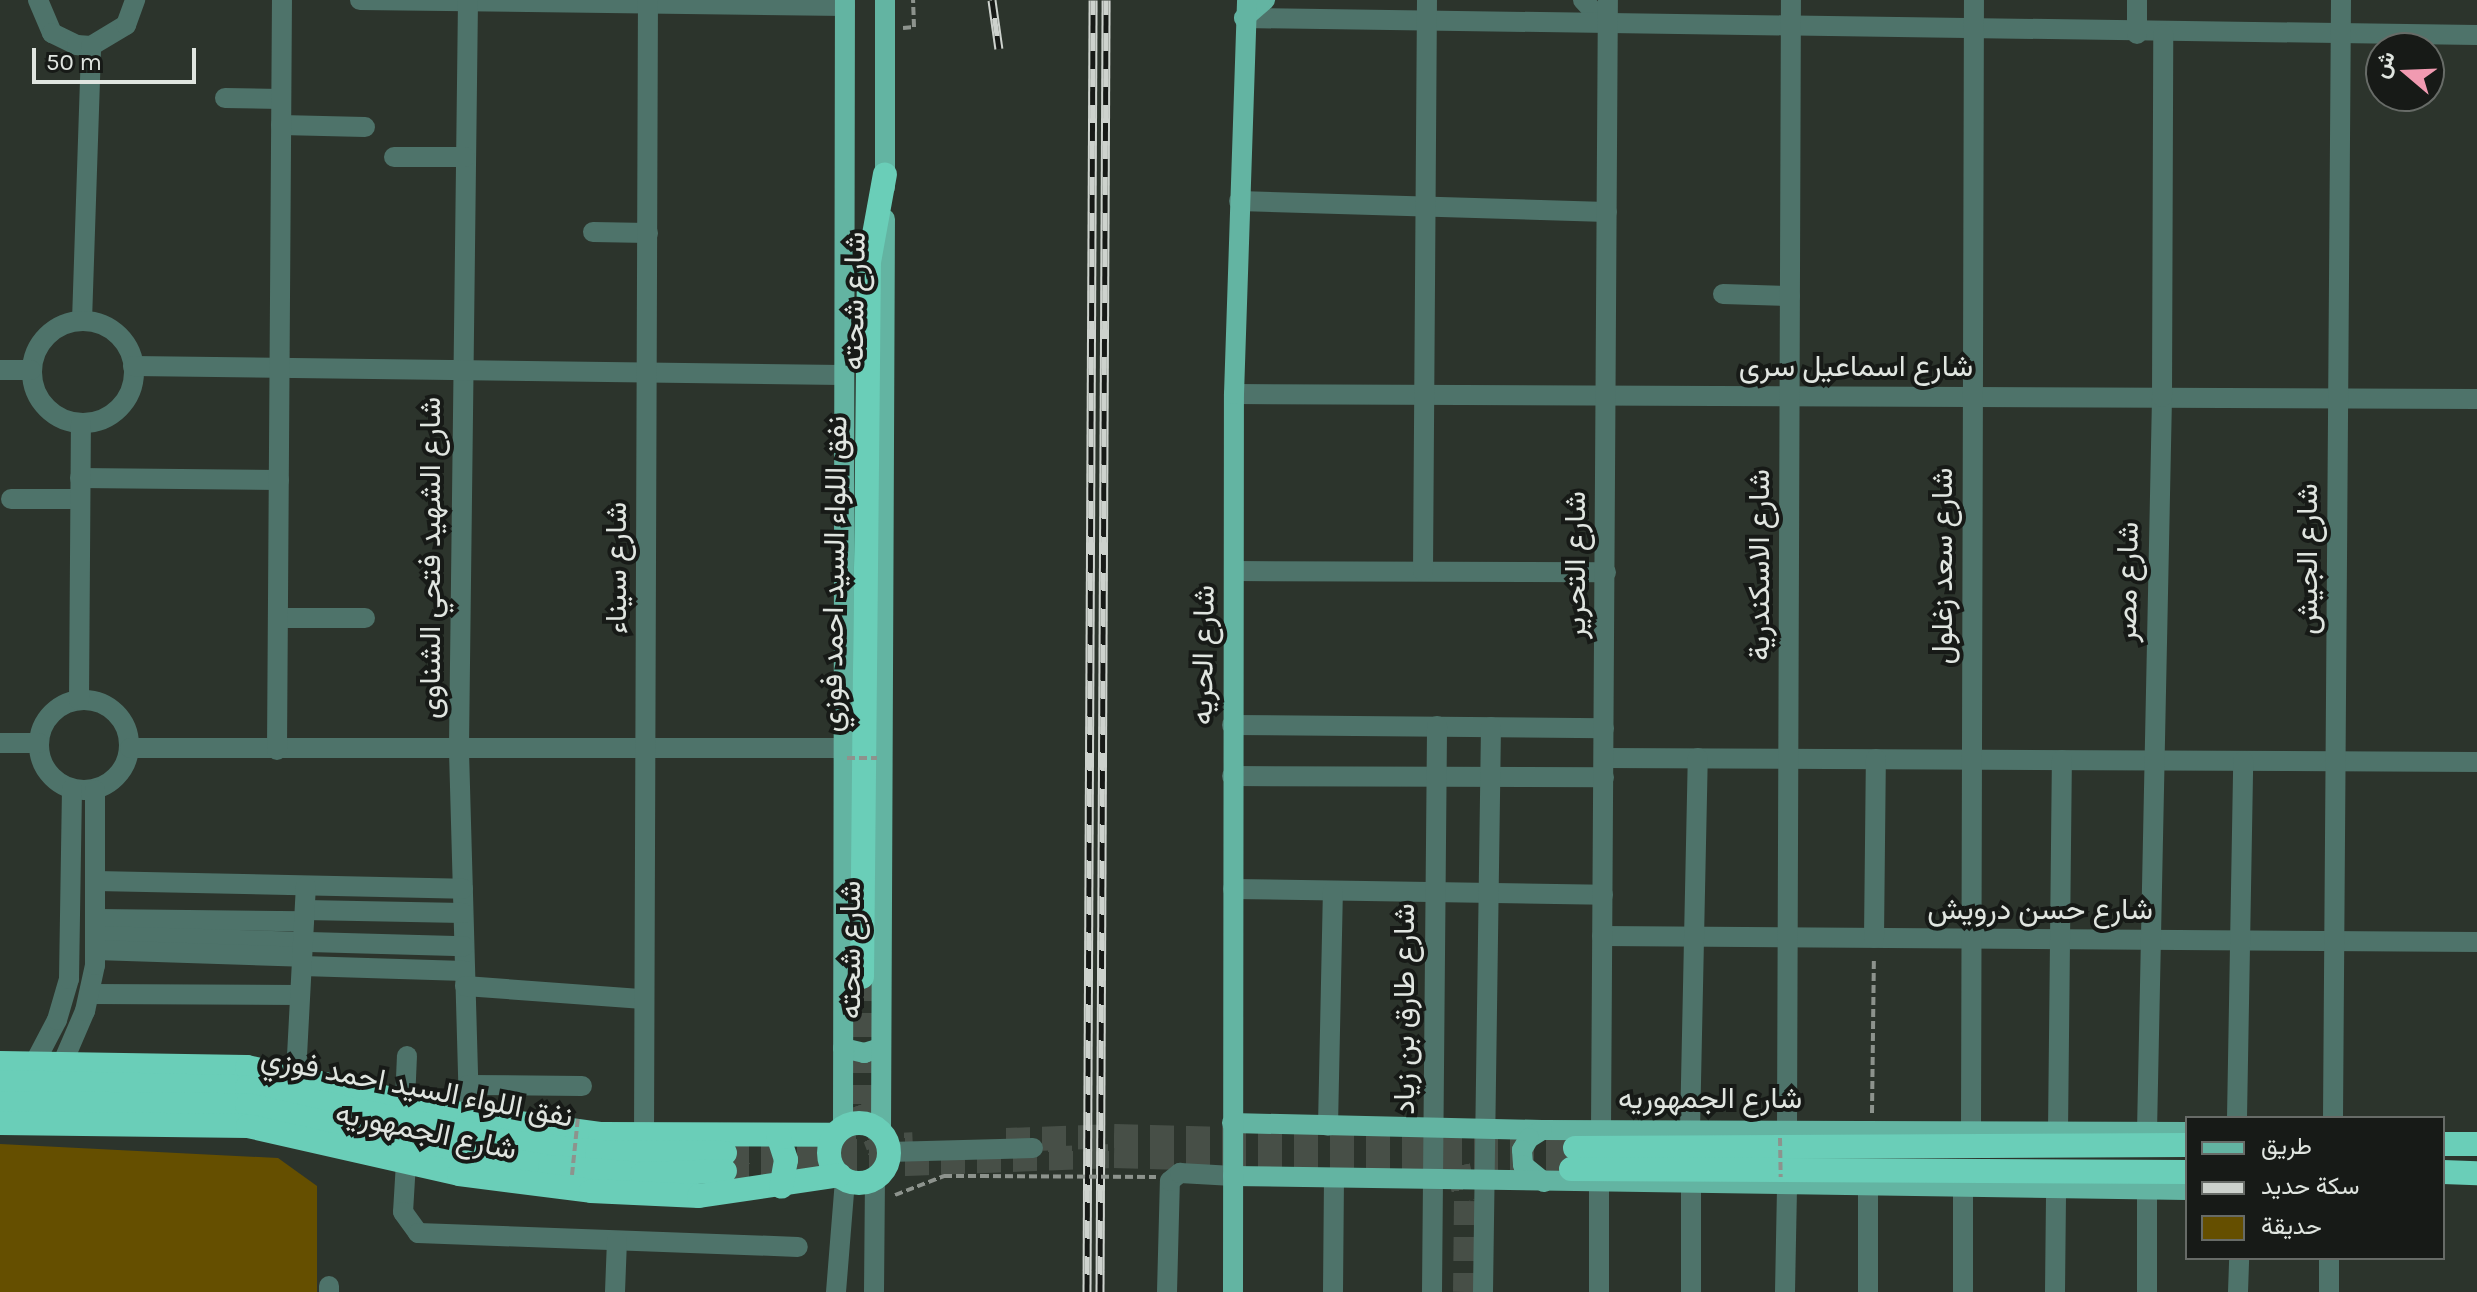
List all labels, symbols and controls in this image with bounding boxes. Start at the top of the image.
scale bar [36,32,200,82]
north arrow [2365,32,2445,112]
text: 50 m [46,48,102,76]
text: ش [2368,48,2401,82]
street label: شارع شحته [835,231,873,371]
street label: شارع اسماعيل سرى [1739,348,1973,384]
street label: شارع الشهيد فتحي الشناوى [412,397,448,719]
street label: نفق اللواء السيد احمد فوزي [813,415,855,733]
street label: شارع سعد زغلول [1924,467,1960,665]
street label: شارع الاسكندرية [1741,469,1777,661]
street label: شارع الجيش [2289,483,2325,635]
street label: شارع التحرير [1557,491,1593,639]
street label: شارع سيناء [598,502,634,634]
street label: شارع مصر [2108,521,2146,643]
street label: شارع الحريه [1184,585,1222,725]
street label: شارع شحته [832,881,868,1019]
street label: شارع حسن درويش [1927,891,2153,927]
street label: شارع طارق بن زياد [1386,903,1422,1115]
street label: نفق اللواء السيد احمد فوزي [258,1039,576,1135]
street label: شارع الجمهوريه [1618,1080,1802,1116]
street label: شارع الجمهوريه [332,1094,520,1168]
legend [2185,1116,2445,1260]
text: طريق [2261,1132,2312,1160]
text: سكة حديد [2261,1172,2359,1200]
text: حديقة [2261,1212,2322,1240]

